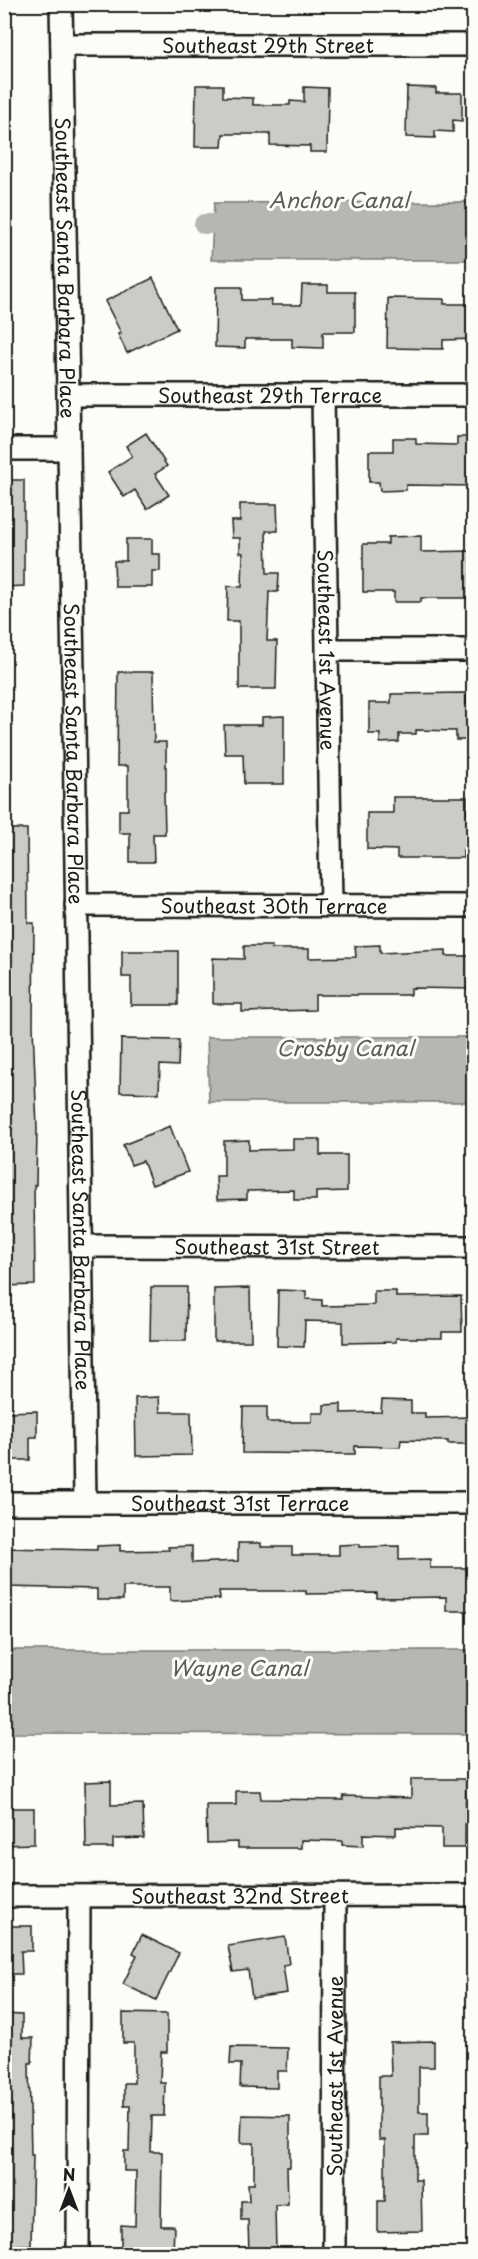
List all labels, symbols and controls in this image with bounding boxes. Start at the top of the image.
street label: Southeast 29th Street [162,30,374,60]
street label: Southeast Santa Barbara Place [48,117,83,419]
water label: Anchor Canal [269,183,412,215]
street label: Southeast 29th Terrace [158,380,382,410]
street label: Southeast 1st Avenue [310,549,344,751]
street label: Southeast Santa Barbara Place [57,603,92,905]
street label: Southeast 30th Terrace [160,890,388,921]
water label: Crosby Canal [276,1031,417,1063]
street label: Southeast Santa Barbara Place [64,1089,98,1391]
street label: Southeast 31st Street [174,1231,380,1262]
street label: Southeast 31st Terrace [131,1488,349,1518]
water label: Wayne Canal [170,1651,311,1683]
street label: Southeast 32nd Street [131,1880,349,1911]
street label: Southeast 1st Avenue [319,1975,350,2177]
north arrow [39,2160,99,2220]
text: N [63,2162,75,2186]

